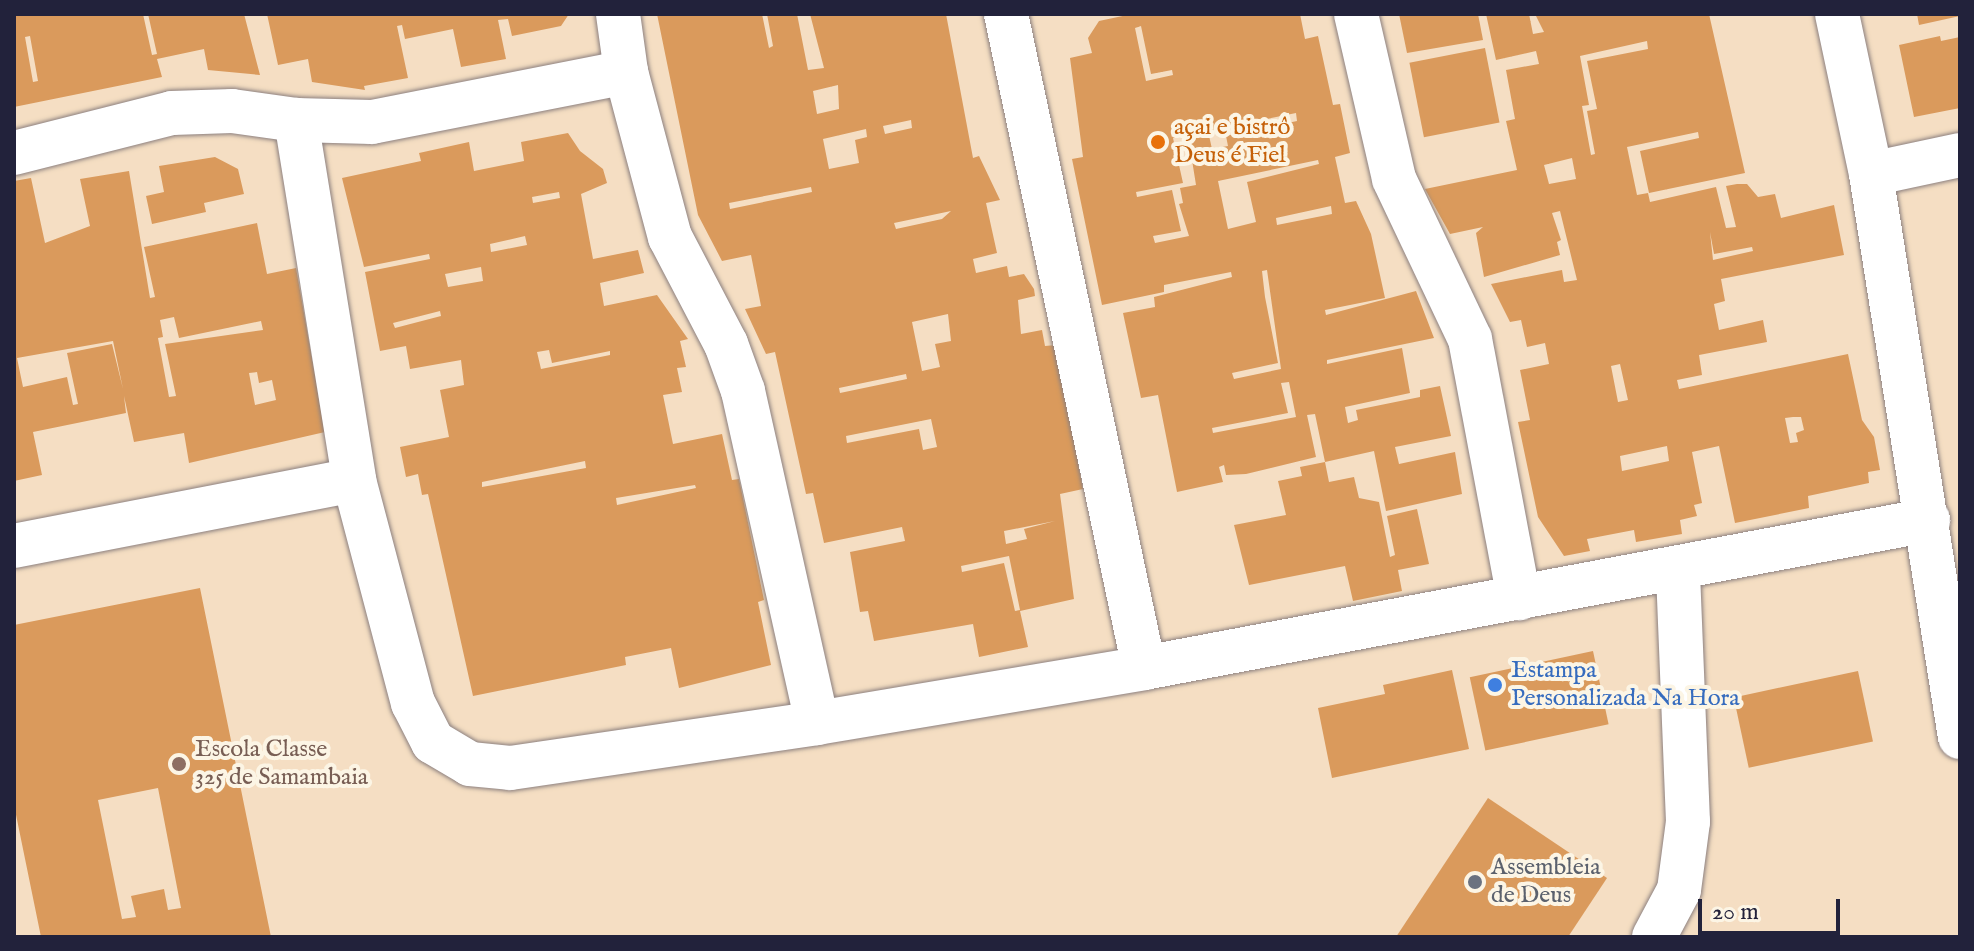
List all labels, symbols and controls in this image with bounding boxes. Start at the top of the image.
place label: açai e bistrô Deus é Fiel [1174,114,1291,170]
marker: açai e bistrô Deus é Fiel [1149,133,1167,151]
place label: Estampa Personalizada Na Hora [1511,657,1740,713]
marker: Estampa Personalizada Na Hora [1486,676,1504,694]
place label: Escola Classe 325 de Samambaia [195,736,368,792]
marker: Escola Classe 325 de Samambaia [170,755,188,773]
place label: Assembleia de Deus [1491,854,1601,910]
marker: Assembleia de Deus [1466,873,1484,891]
scale bar [1702,883,1844,933]
text: 20 m [1712,897,1759,928]

